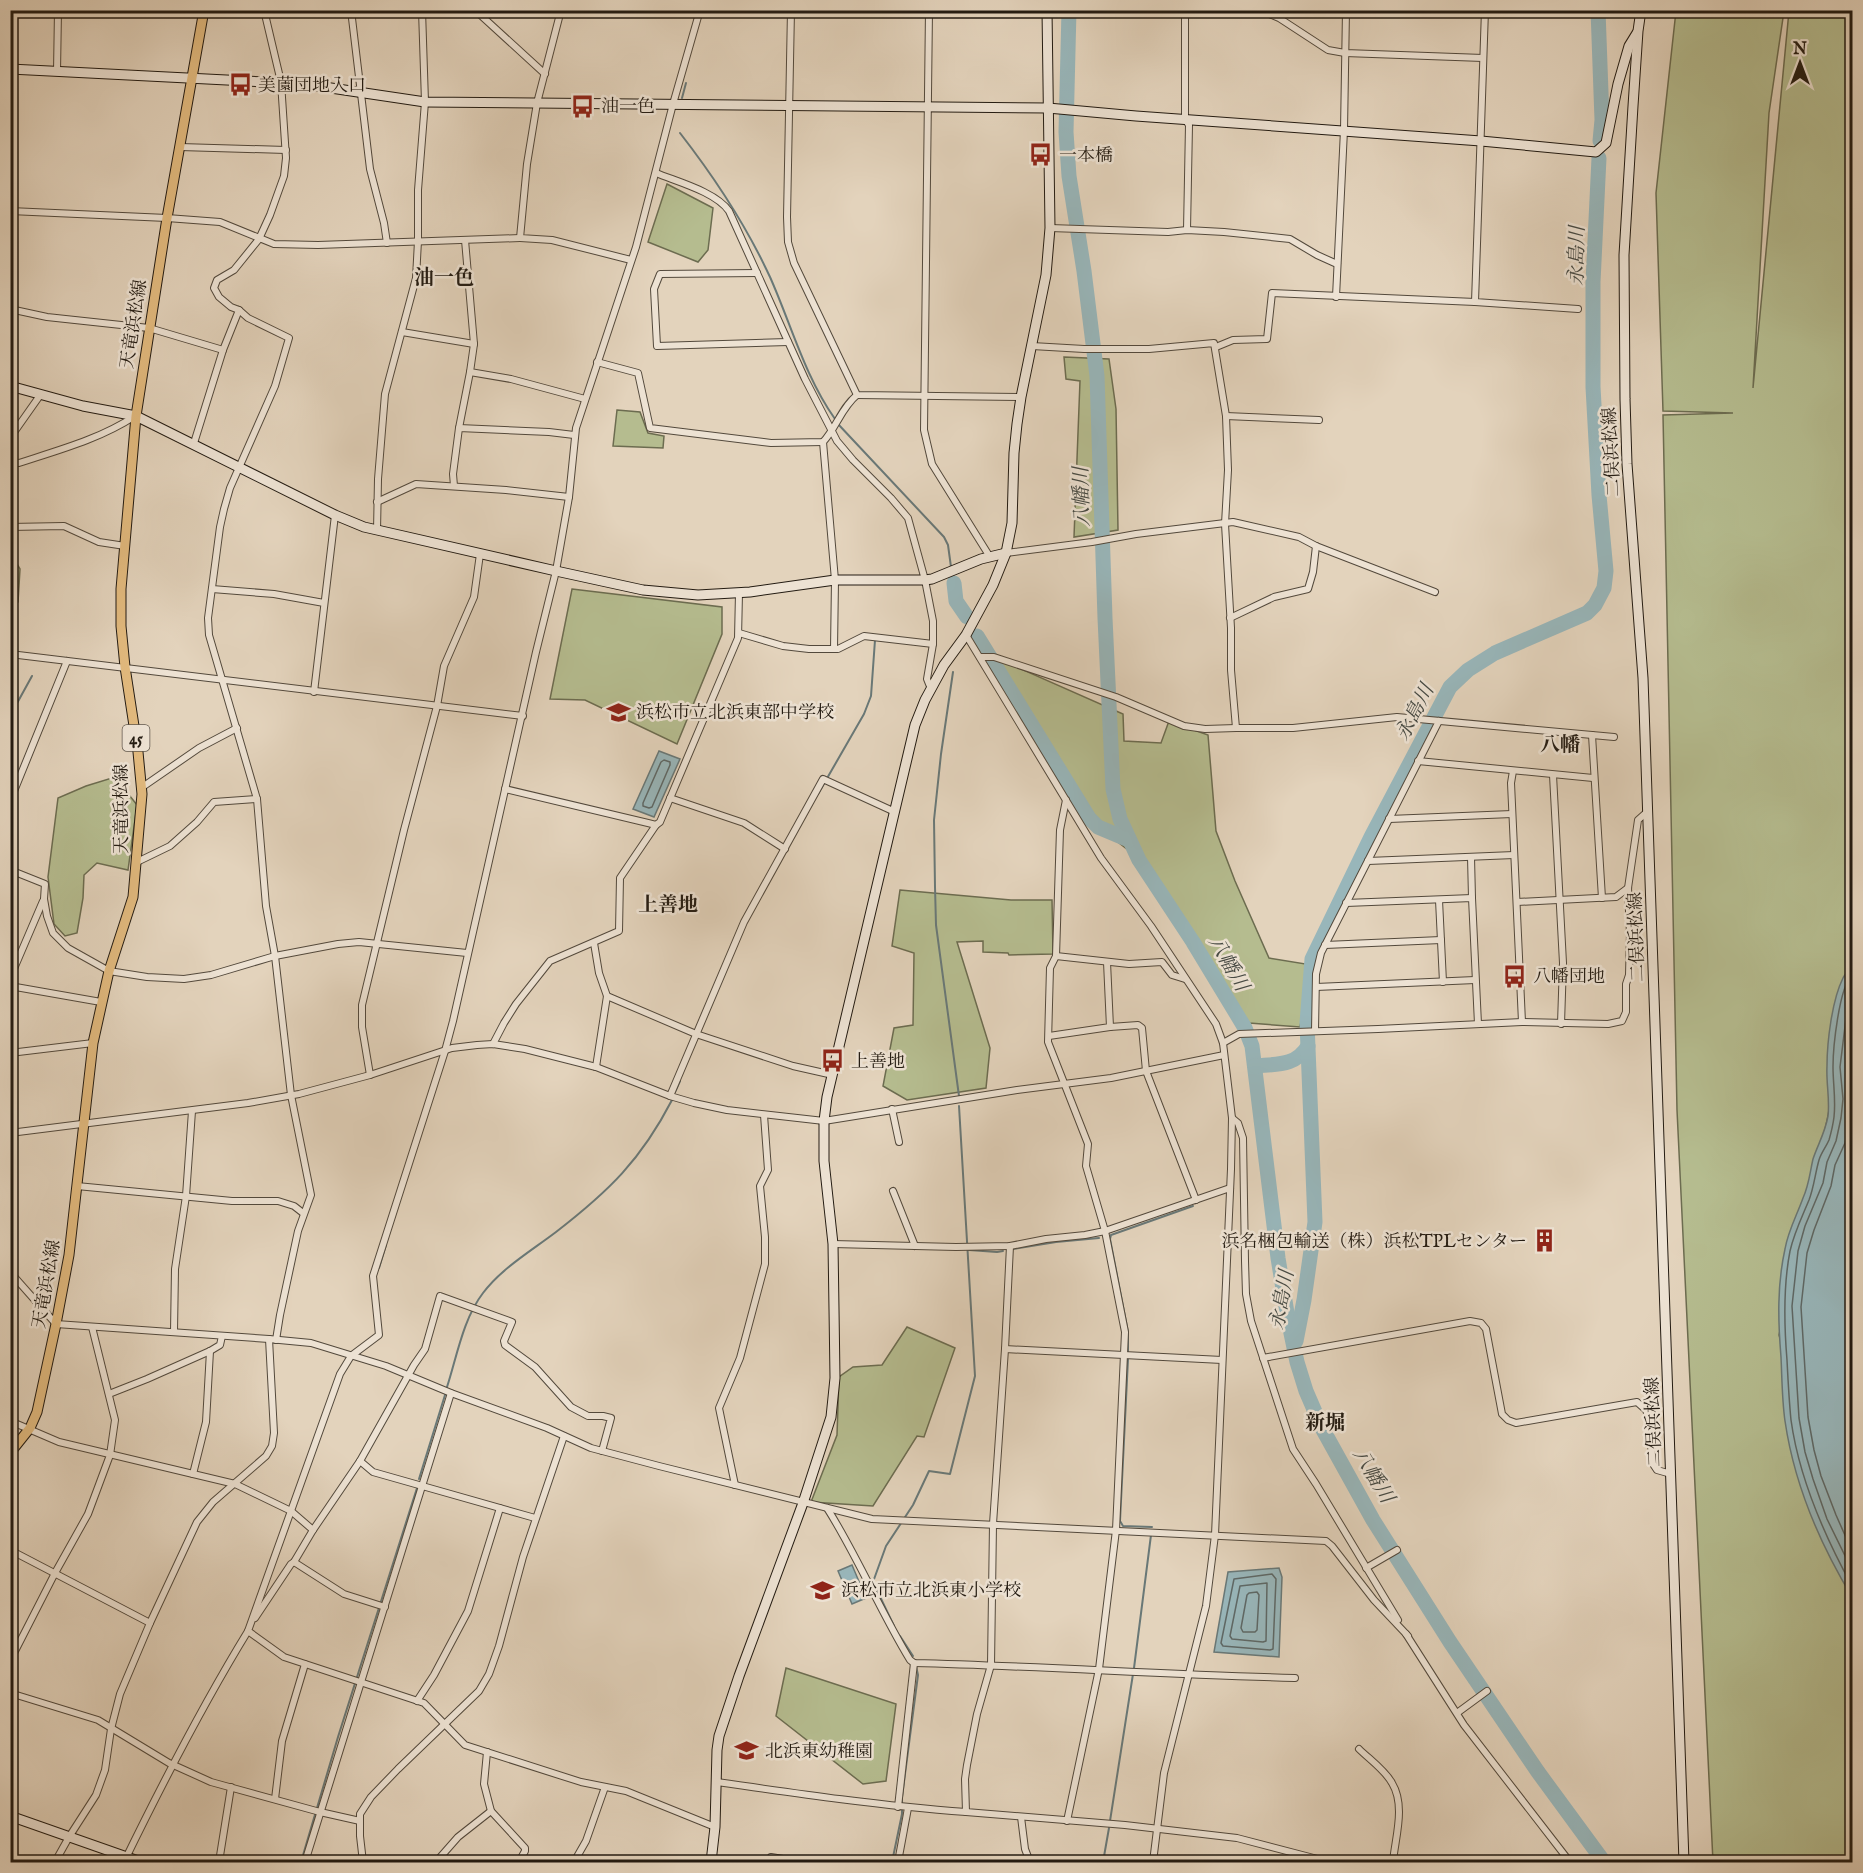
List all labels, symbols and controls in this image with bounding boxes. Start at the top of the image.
north arrow [1770,33,1830,93]
text: N [1792,40,1807,60]
bus stop icon: 美薗団地入口 [227,72,253,98]
place label: 美薗団地入口 [258,75,366,98]
bus stop icon: 油一色 [570,93,596,119]
place label: 油一色 [601,96,655,119]
bus stop icon: 一本橋 [1028,142,1054,168]
place label: 一本橋 [1059,145,1113,168]
water label: 永島川 [1564,224,1591,286]
district label: 油一色 [414,266,474,291]
street label: 天竜浜松線 [116,278,153,370]
street label: 二俣浜松線 [1599,406,1626,497]
water label: 八幡川 [1069,465,1096,527]
water label: 永島川 [1391,678,1441,745]
school or university icon: 浜松市立北浜東部中学校 [605,699,631,725]
place label: 浜松市立北浜東部中学校 [636,702,834,725]
road number: 45 [122,725,150,751]
district label: 八幡 [1540,733,1580,758]
street label: 天竜浜松線 [111,764,134,854]
street label: 二俣浜松線 [1624,892,1651,982]
district label: 上善地 [638,893,698,918]
water label: 八幡川 [1202,932,1255,998]
bus stop icon: 八幡団地 [1502,963,1528,989]
place label: 八幡団地 [1533,966,1605,989]
bus stop icon: 上善地 [820,1048,846,1074]
place label: 上善地 [851,1051,905,1074]
building icon: 浜名梱包輸送（株）浜松TPLセンター [1532,1228,1558,1254]
place label: 浜名梱包輸送（株）浜松TPLセンター [1221,1231,1527,1254]
street label: 天竜浜松線 [28,1238,67,1331]
water label: 永島川 [1265,1267,1300,1332]
street label: 二俣浜松線 [1641,1377,1668,1467]
district label: 新堀 [1305,1411,1345,1436]
water label: 八幡川 [1347,1444,1400,1510]
school or university icon: 浜松市立北浜東小学校 [810,1577,836,1603]
place label: 浜松市立北浜東小学校 [841,1580,1021,1603]
school or university icon: 北浜東幼稚園 [734,1738,760,1764]
place label: 北浜東幼稚園 [765,1741,873,1764]

